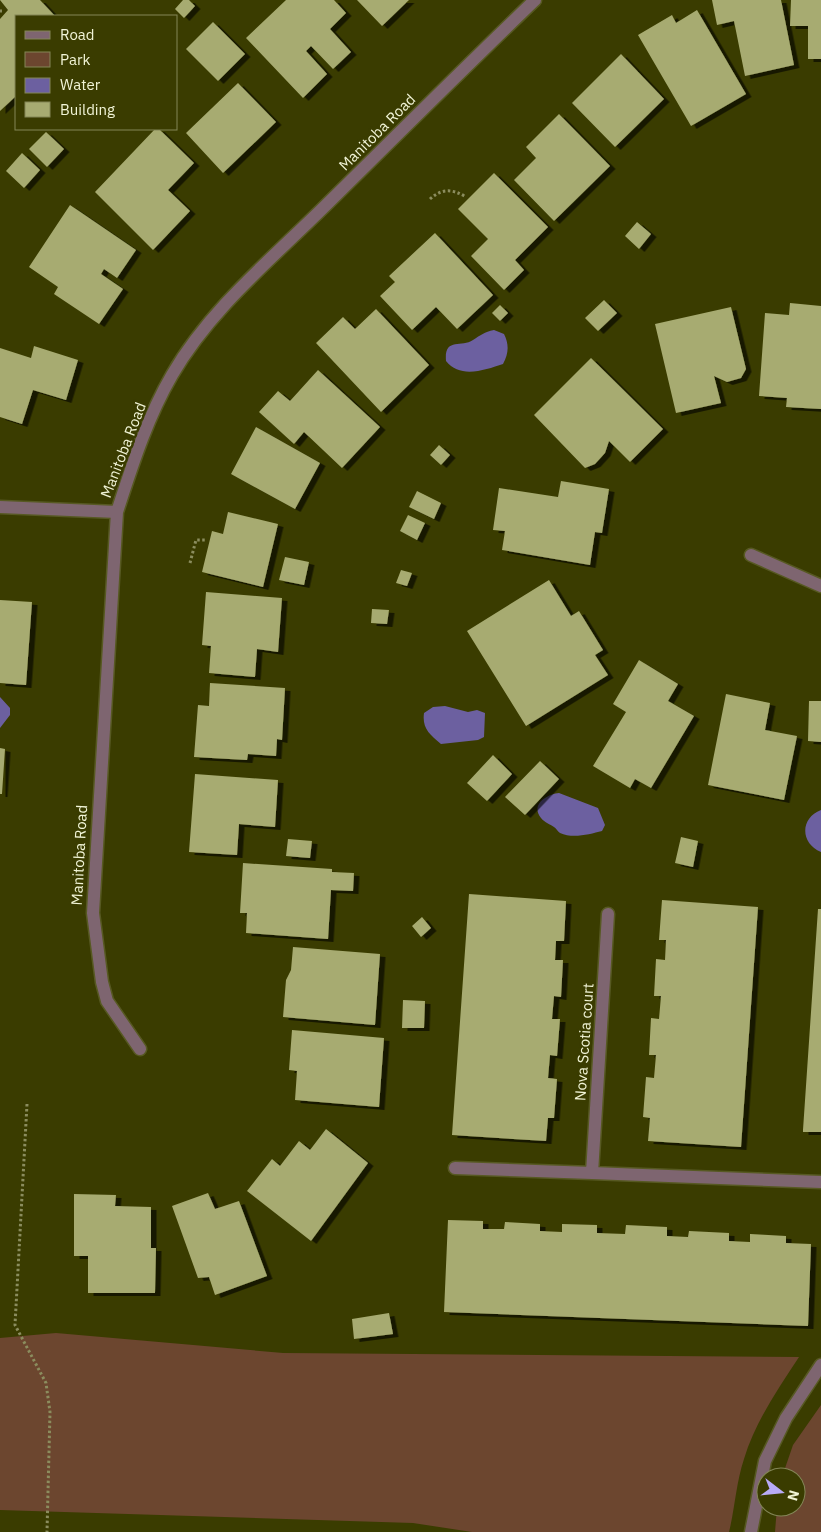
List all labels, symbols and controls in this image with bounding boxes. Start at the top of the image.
legend [15,15,178,130]
text: Road [60,25,95,44]
text: Park [60,50,90,69]
text: Water [60,75,101,94]
street label: Manitoba Road [335,90,419,174]
text: Building [60,100,115,119]
street label: Manitoba Road [96,400,150,500]
street label: Manitoba Road [67,804,91,906]
street label: Nova Scotia court [570,982,598,1102]
north arrow [756,1467,806,1517]
text: N [783,1488,804,1503]

